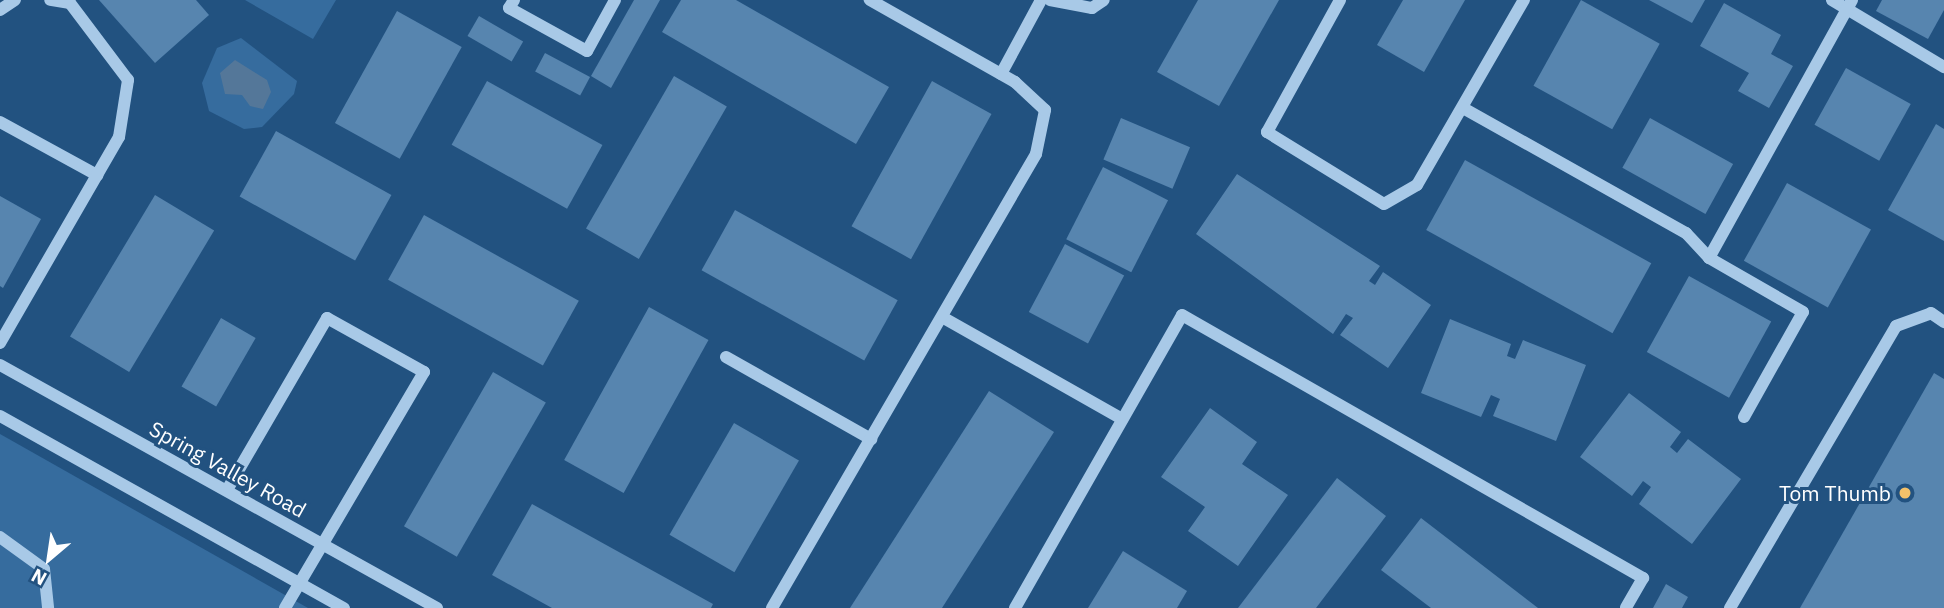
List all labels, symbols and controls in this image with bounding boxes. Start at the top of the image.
street label: Spring Valley Road [145,416,311,522]
place label: Tom Thumb [1779,480,1891,506]
marker: Tom Thumb [1897,485,1913,501]
north arrow [14,524,84,594]
text: N [27,564,51,591]

